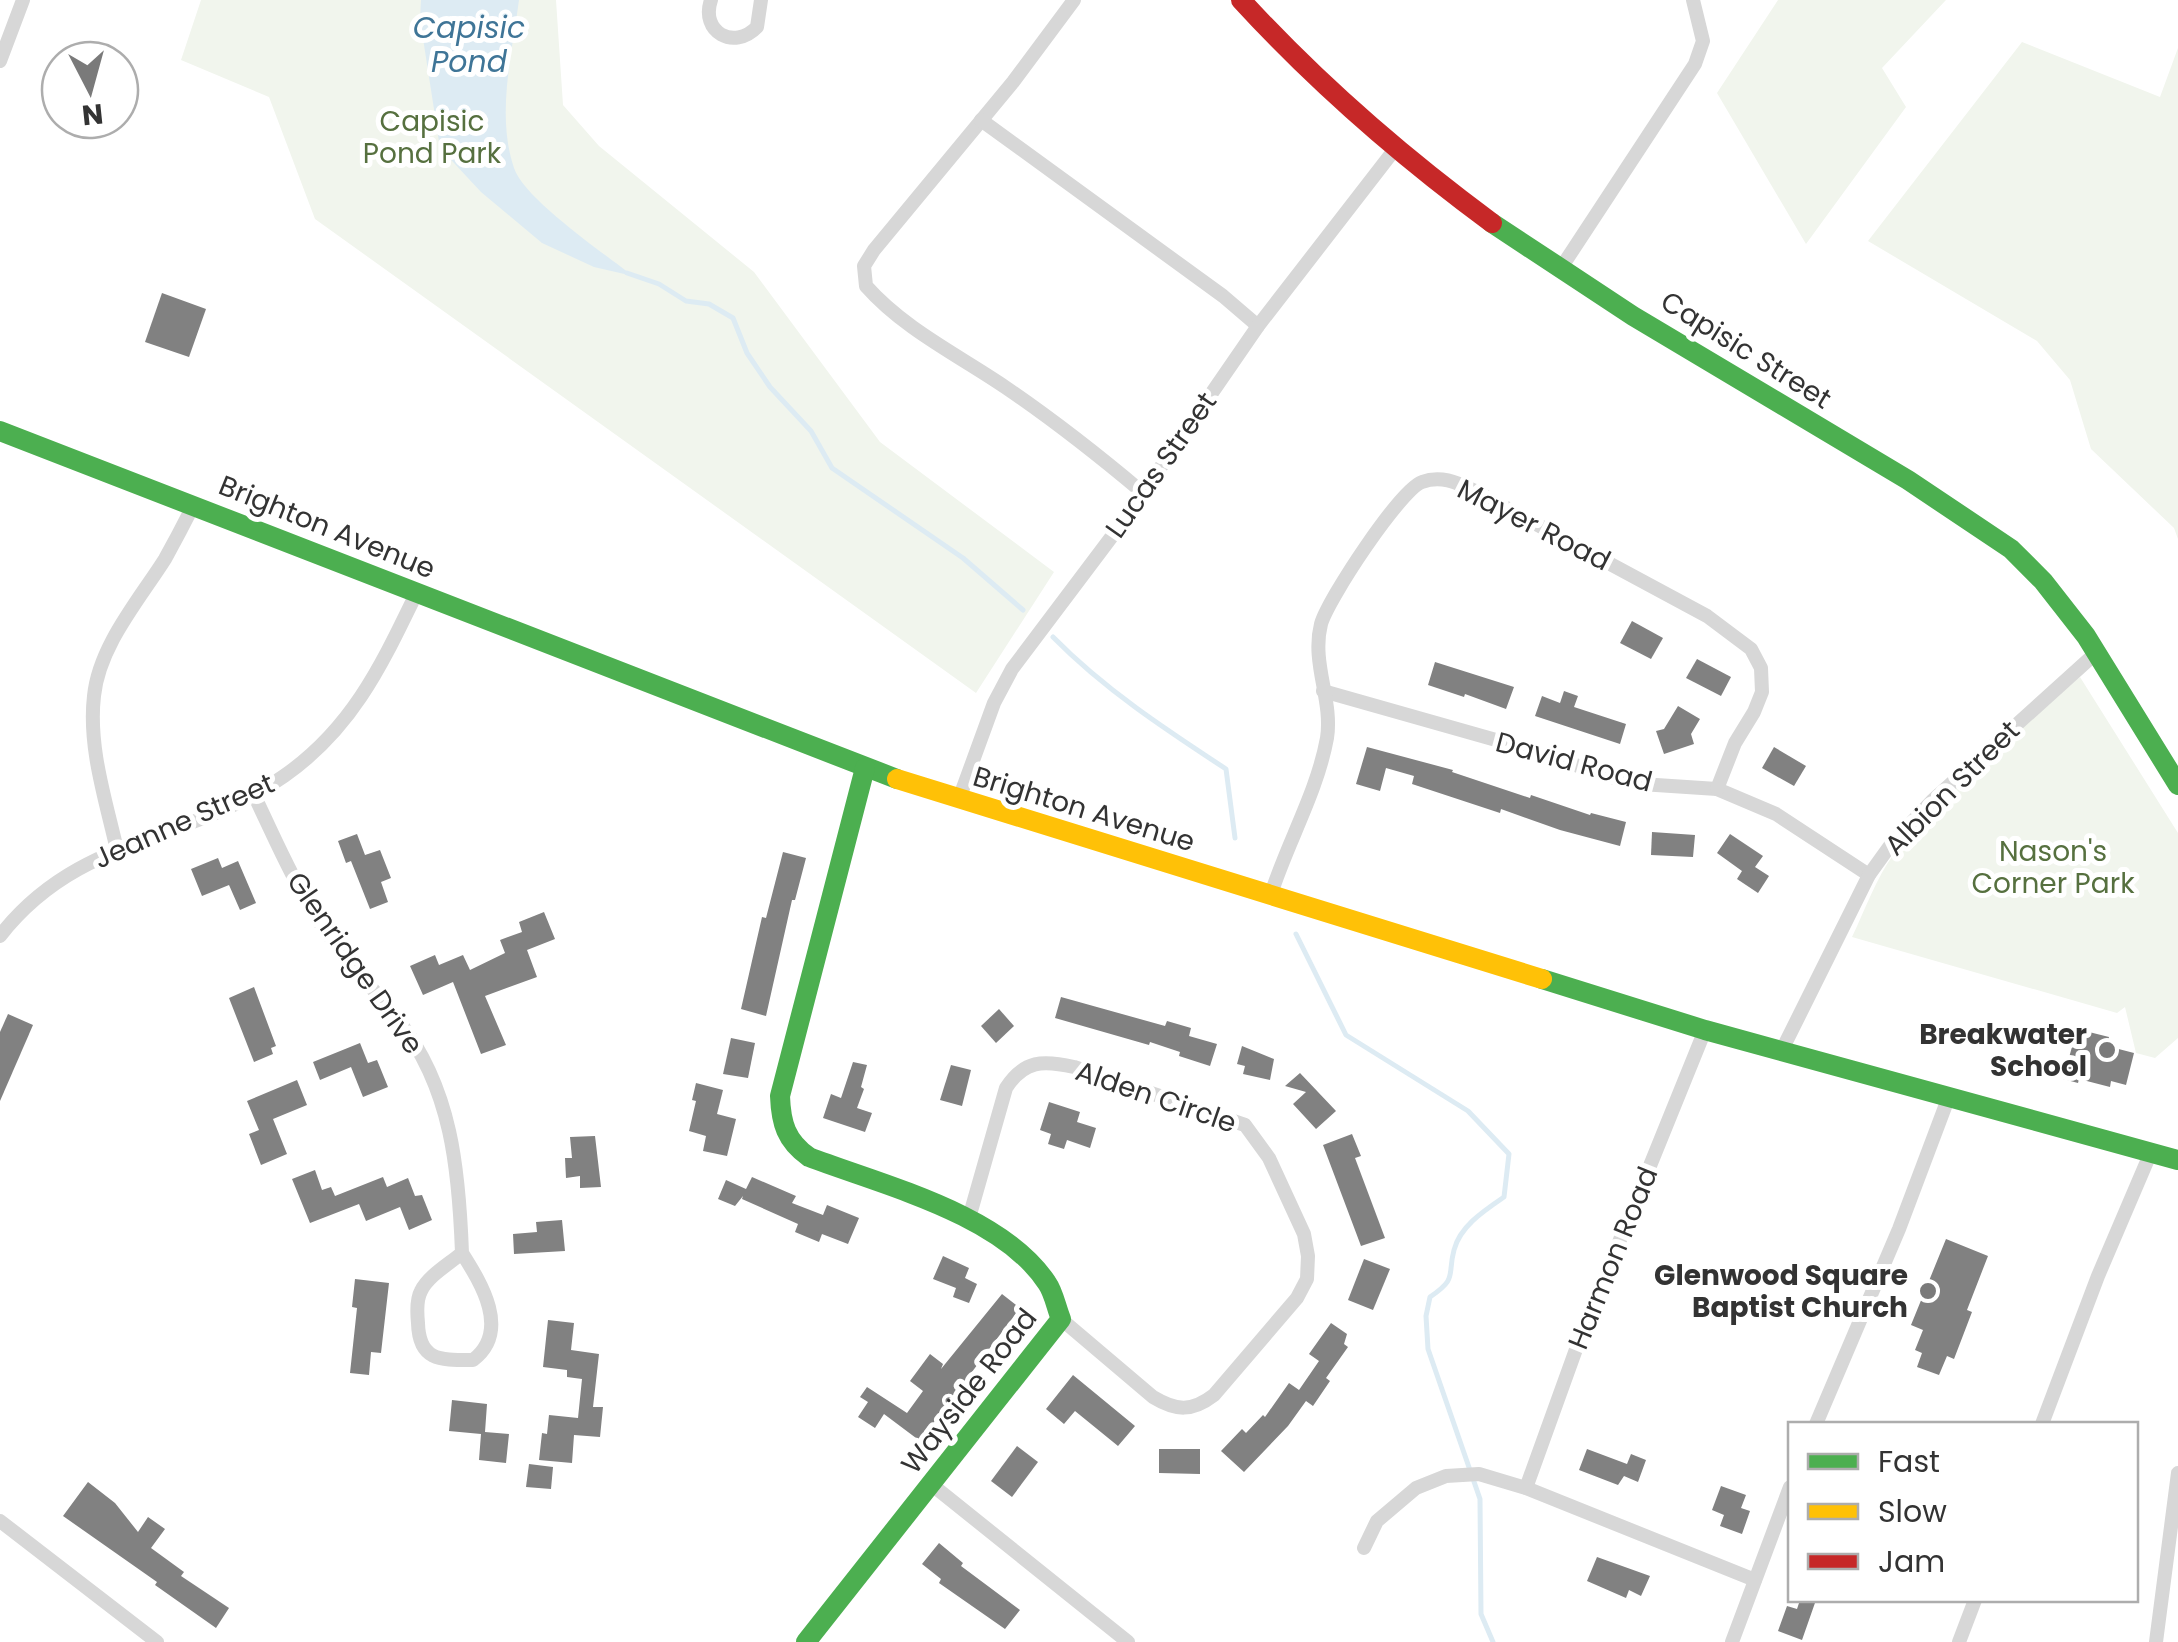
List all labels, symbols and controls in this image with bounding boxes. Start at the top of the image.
water label: Capisic Pond [413,6,525,83]
north arrow [40,40,140,140]
text: N [80,94,105,135]
park label: Capisic Pond Park [363,102,502,173]
street label: Capisic Street [1653,282,1839,418]
street label: Lucas Street [1096,384,1226,546]
street label: Brighton Avenue [213,466,441,588]
street label: Mayer Road [1451,470,1617,580]
street label: Albion Street [1876,712,2028,864]
street label: David Road [1491,722,1657,802]
street label: Brighton Avenue [968,757,1200,861]
street label: Jeanne Street [88,764,280,878]
park label: Nason's Corner Park [1971,832,2135,903]
street label: Glenridge Drive [278,864,432,1062]
place label: Breakwater School [1919,1015,2087,1086]
marker: Breakwater School [2096,1039,2118,1061]
street label: Alden Circle [1070,1051,1242,1143]
street label: Harmon Road [1559,1161,1667,1355]
place label: Glenwood Square Baptist Church [1654,1256,1908,1327]
marker: Glenwood Square Baptist Church [1917,1280,1939,1302]
street label: Wayside Road [892,1300,1046,1482]
legend [1788,1422,2138,1602]
text: Fast [1878,1440,1940,1483]
text: Slow [1878,1490,1947,1533]
text: Jam [1878,1540,1945,1583]

